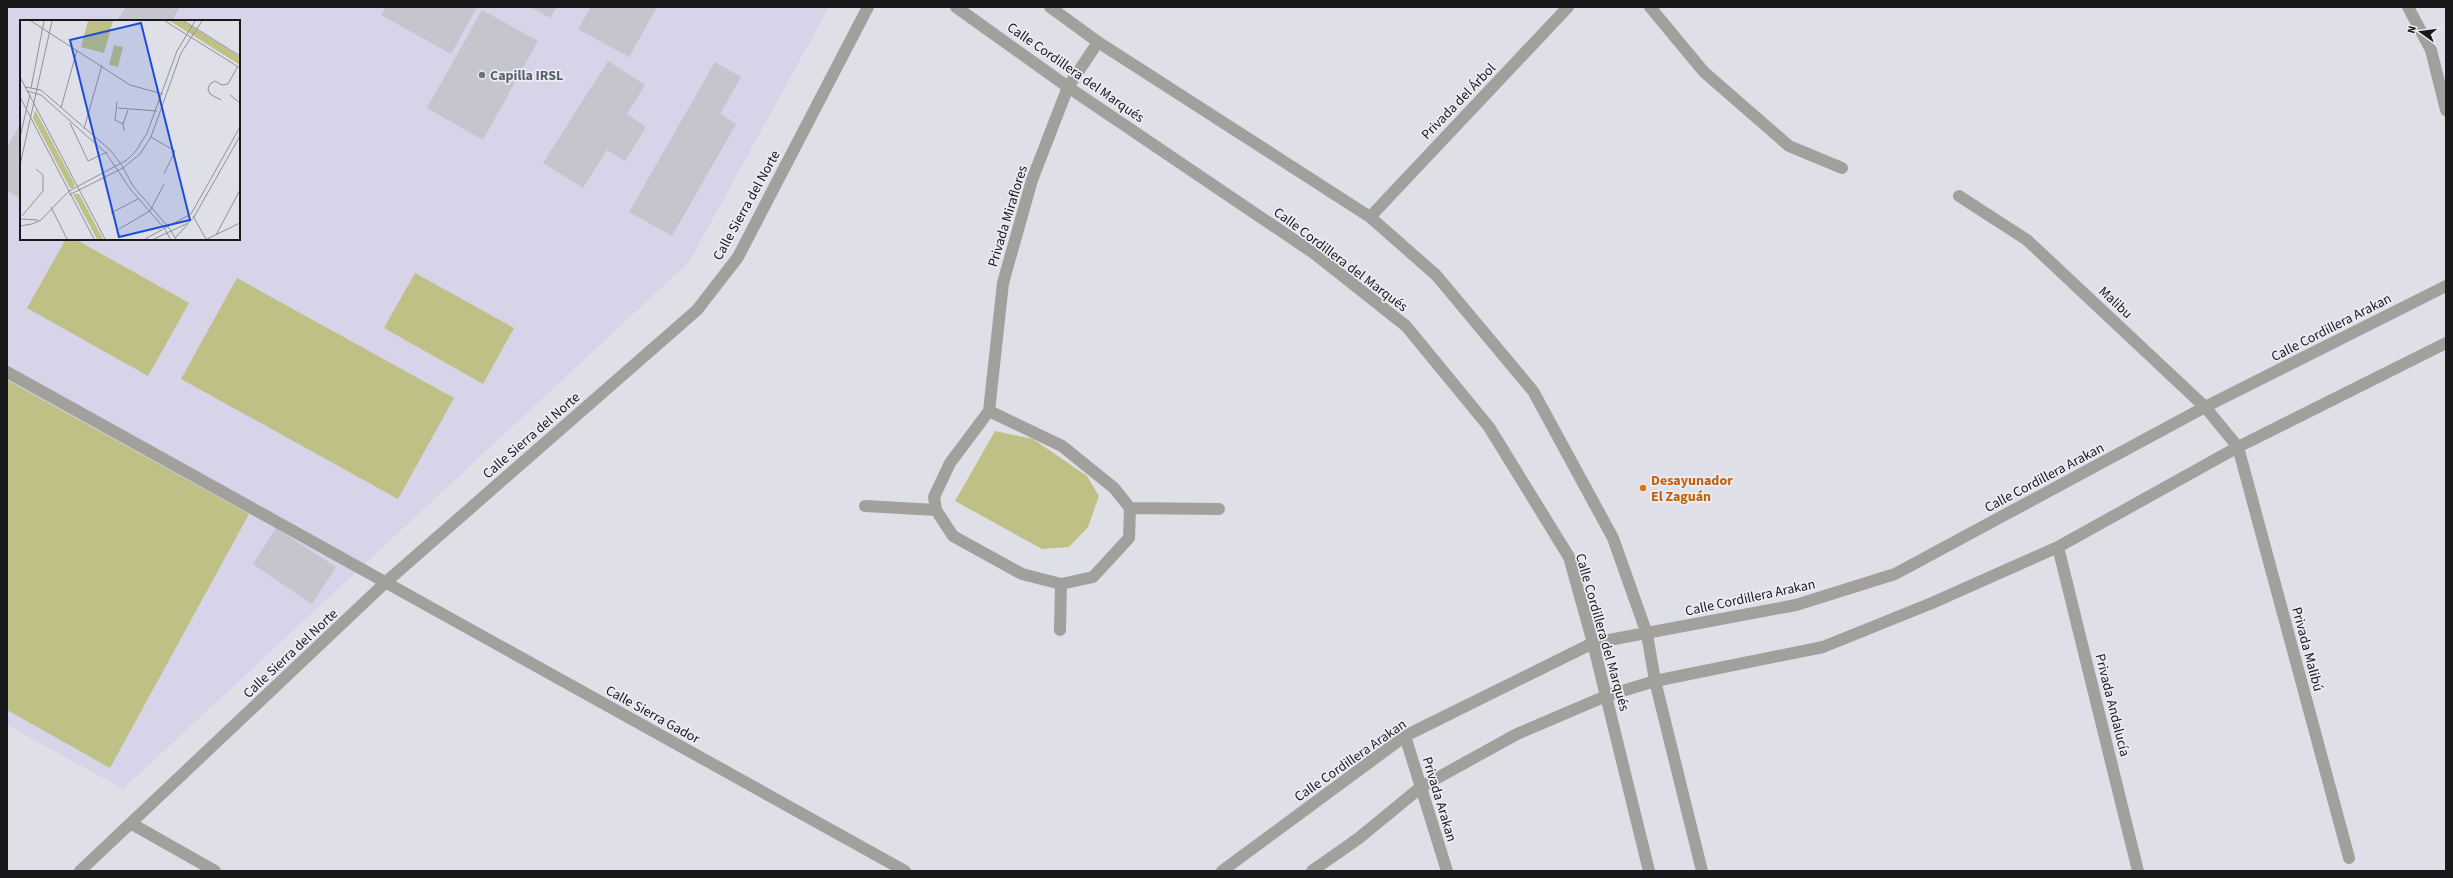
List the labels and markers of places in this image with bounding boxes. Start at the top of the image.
place label: Capilla IRSL [490,66,563,86]
marker: Capilla IRSL [477,70,487,80]
place label: Desayunador El Zaguán [1651,471,1733,507]
marker: Desayunador El Zaguán [1638,483,1648,493]

